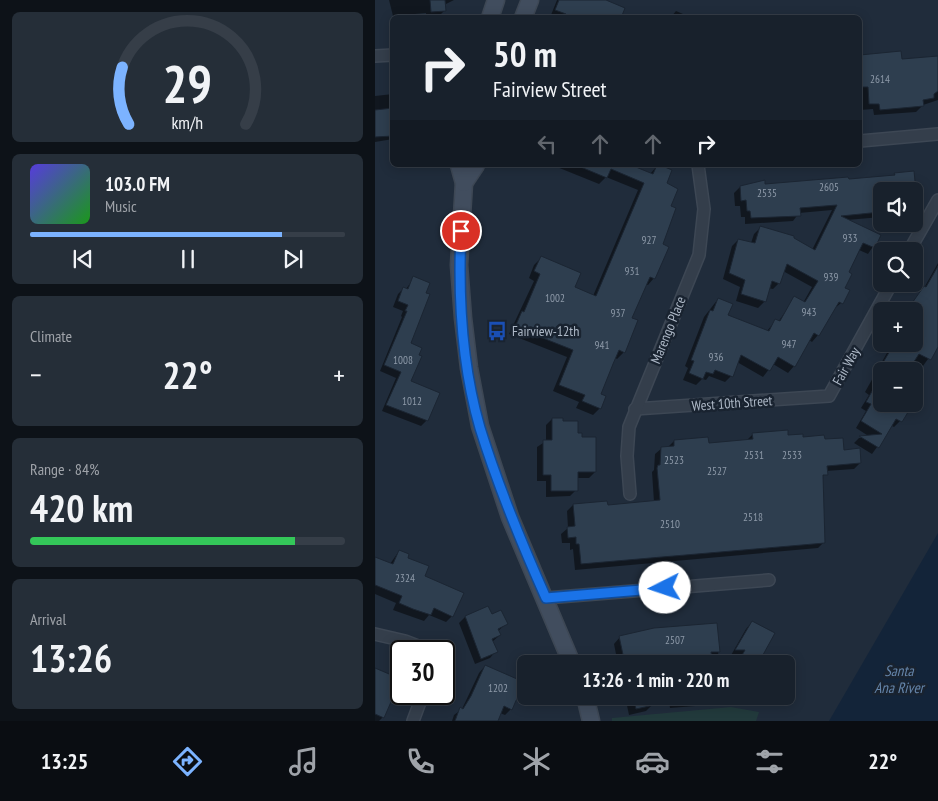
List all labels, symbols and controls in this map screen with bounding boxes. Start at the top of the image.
text: 50 m [493,31,557,77]
icon: right [410,35,475,100]
text: 29 [163,50,212,117]
house number: 2614 [870,72,890,86]
text: Fairview Street [493,75,607,103]
text: km/h [172,111,203,134]
icon: left [533,130,561,158]
icon: ahead [586,130,614,158]
icon: ahead [639,130,667,158]
icon: right [692,130,720,158]
text: 103.0 FM [105,172,170,196]
house number: 2605 [819,180,839,194]
map controls [873,182,923,412]
button: sound [873,182,923,232]
house number: 2535 [757,186,777,200]
text: Music [105,196,137,216]
pin [440,210,482,252]
icon: arrive [447,217,475,245]
house number: 933 [843,231,857,245]
house number: 927 [642,233,656,247]
button: search [873,242,923,292]
icon: previous [69,245,97,273]
icon: pause [174,245,202,273]
icon: next [279,245,307,273]
house number: 931 [625,264,639,278]
house number: 939 [824,270,838,284]
house number: 1002 [545,291,565,305]
street label: Marengo Place [646,293,690,366]
button: + [873,302,923,352]
house number: 943 [802,305,816,319]
house number: 937 [611,306,625,320]
bus stop icon: Fairview-12th [486,320,508,342]
place label: Fairview-12th [512,322,579,340]
text: Climate [30,326,72,346]
house number: 947 [782,337,796,351]
house number: 941 [595,338,609,352]
street label: Fair Way [828,343,864,388]
text: 22° [162,350,213,399]
house number: 936 [709,350,723,364]
house number: 1008 [393,353,413,367]
text: − [30,356,42,393]
text: + [333,356,345,393]
button: − [873,362,923,412]
street label: West 10th Street [691,391,773,415]
house number: 1012 [402,394,422,408]
house number: 2531 [744,448,764,462]
house number: 2533 [782,448,802,462]
house number: 2523 [664,453,684,467]
text: Range · 84% [30,459,99,479]
house number: 2527 [707,464,727,478]
text: 420 km [30,483,133,532]
house number: 2518 [743,510,763,524]
house number: 2510 [660,517,680,531]
position arrow [638,561,690,613]
house number: 2324 [395,571,415,585]
text: Arrival [30,609,66,629]
text: 13:26 [30,633,112,682]
house number: 2507 [665,633,685,647]
speed limit sign: 30 [390,640,455,705]
water label: Santa Ana River [874,661,926,697]
text: 13:26 · 1 min · 220 m [583,668,729,692]
house number: 1202 [488,681,508,695]
icon: directions [170,744,205,779]
icon: music [286,744,321,779]
icon: phone [403,744,438,779]
icon: climate [519,744,554,779]
icon: car [635,744,670,779]
icon: filters [752,744,787,779]
text: 13:25 [41,747,88,775]
text: 22° [868,747,897,775]

